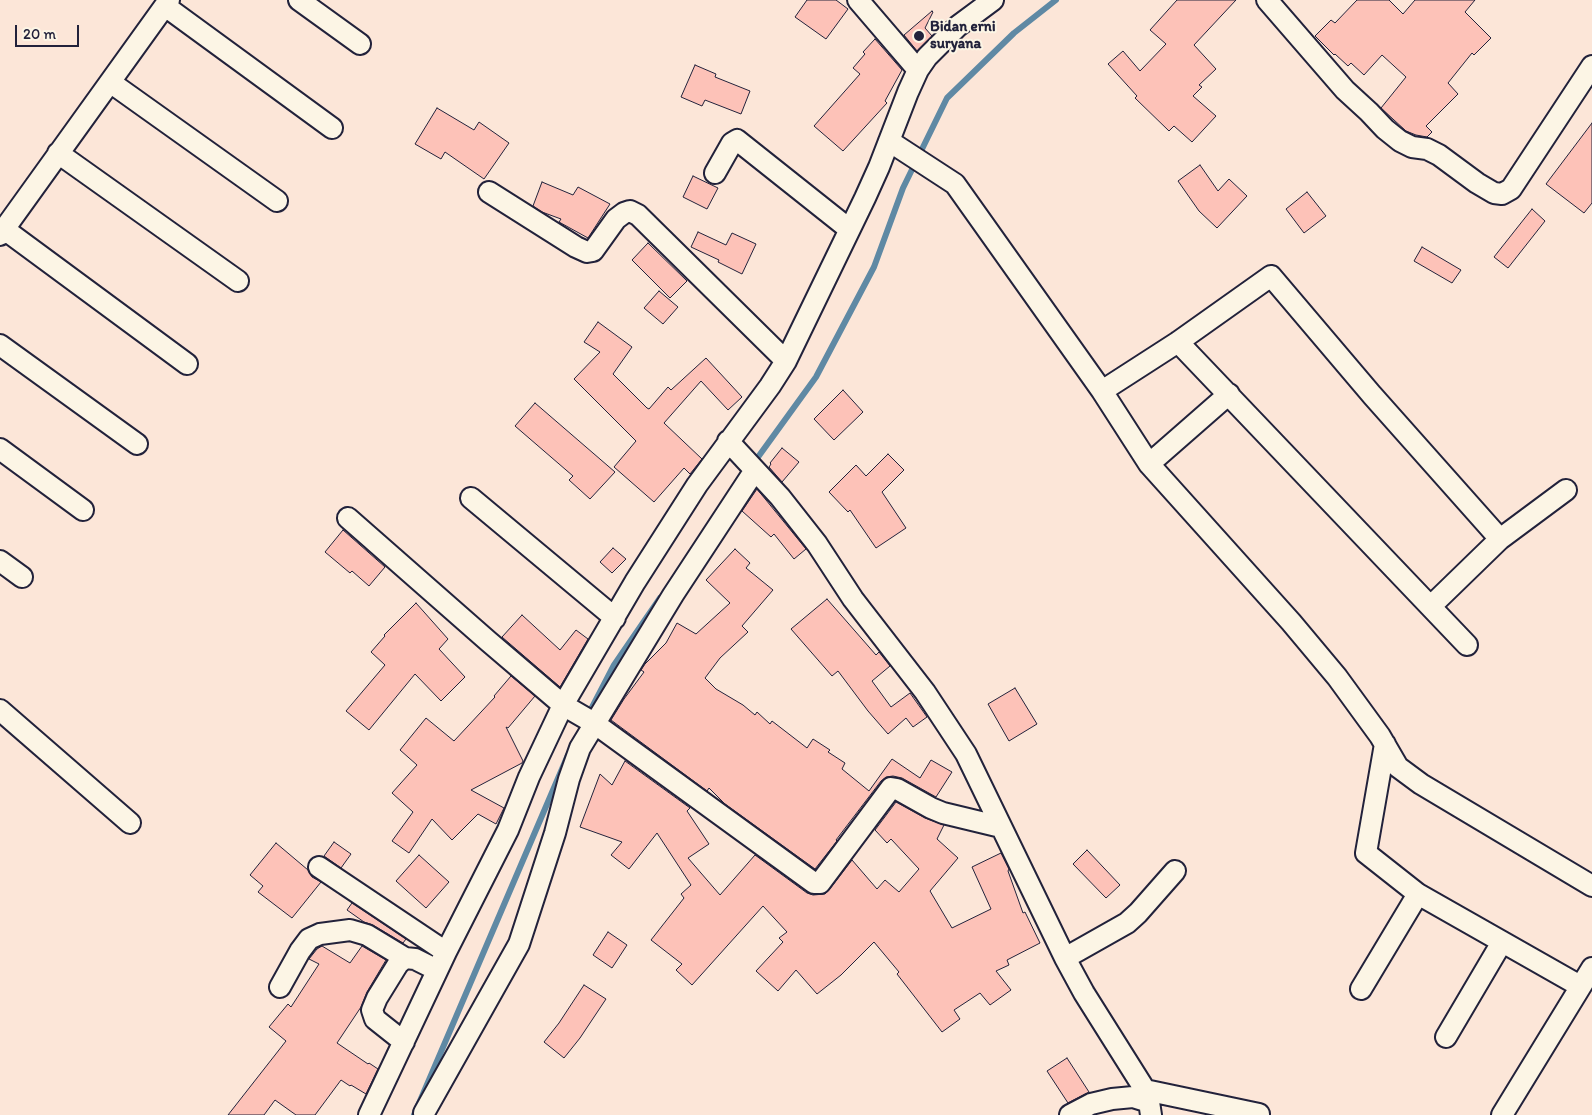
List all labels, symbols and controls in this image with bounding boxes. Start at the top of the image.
scale bar [18,15,81,47]
place label: Bidan erni suryana [930,18,996,53]
text: 20 m [23,25,56,43]
marker: Bidan erni suryana [912,29,926,43]

